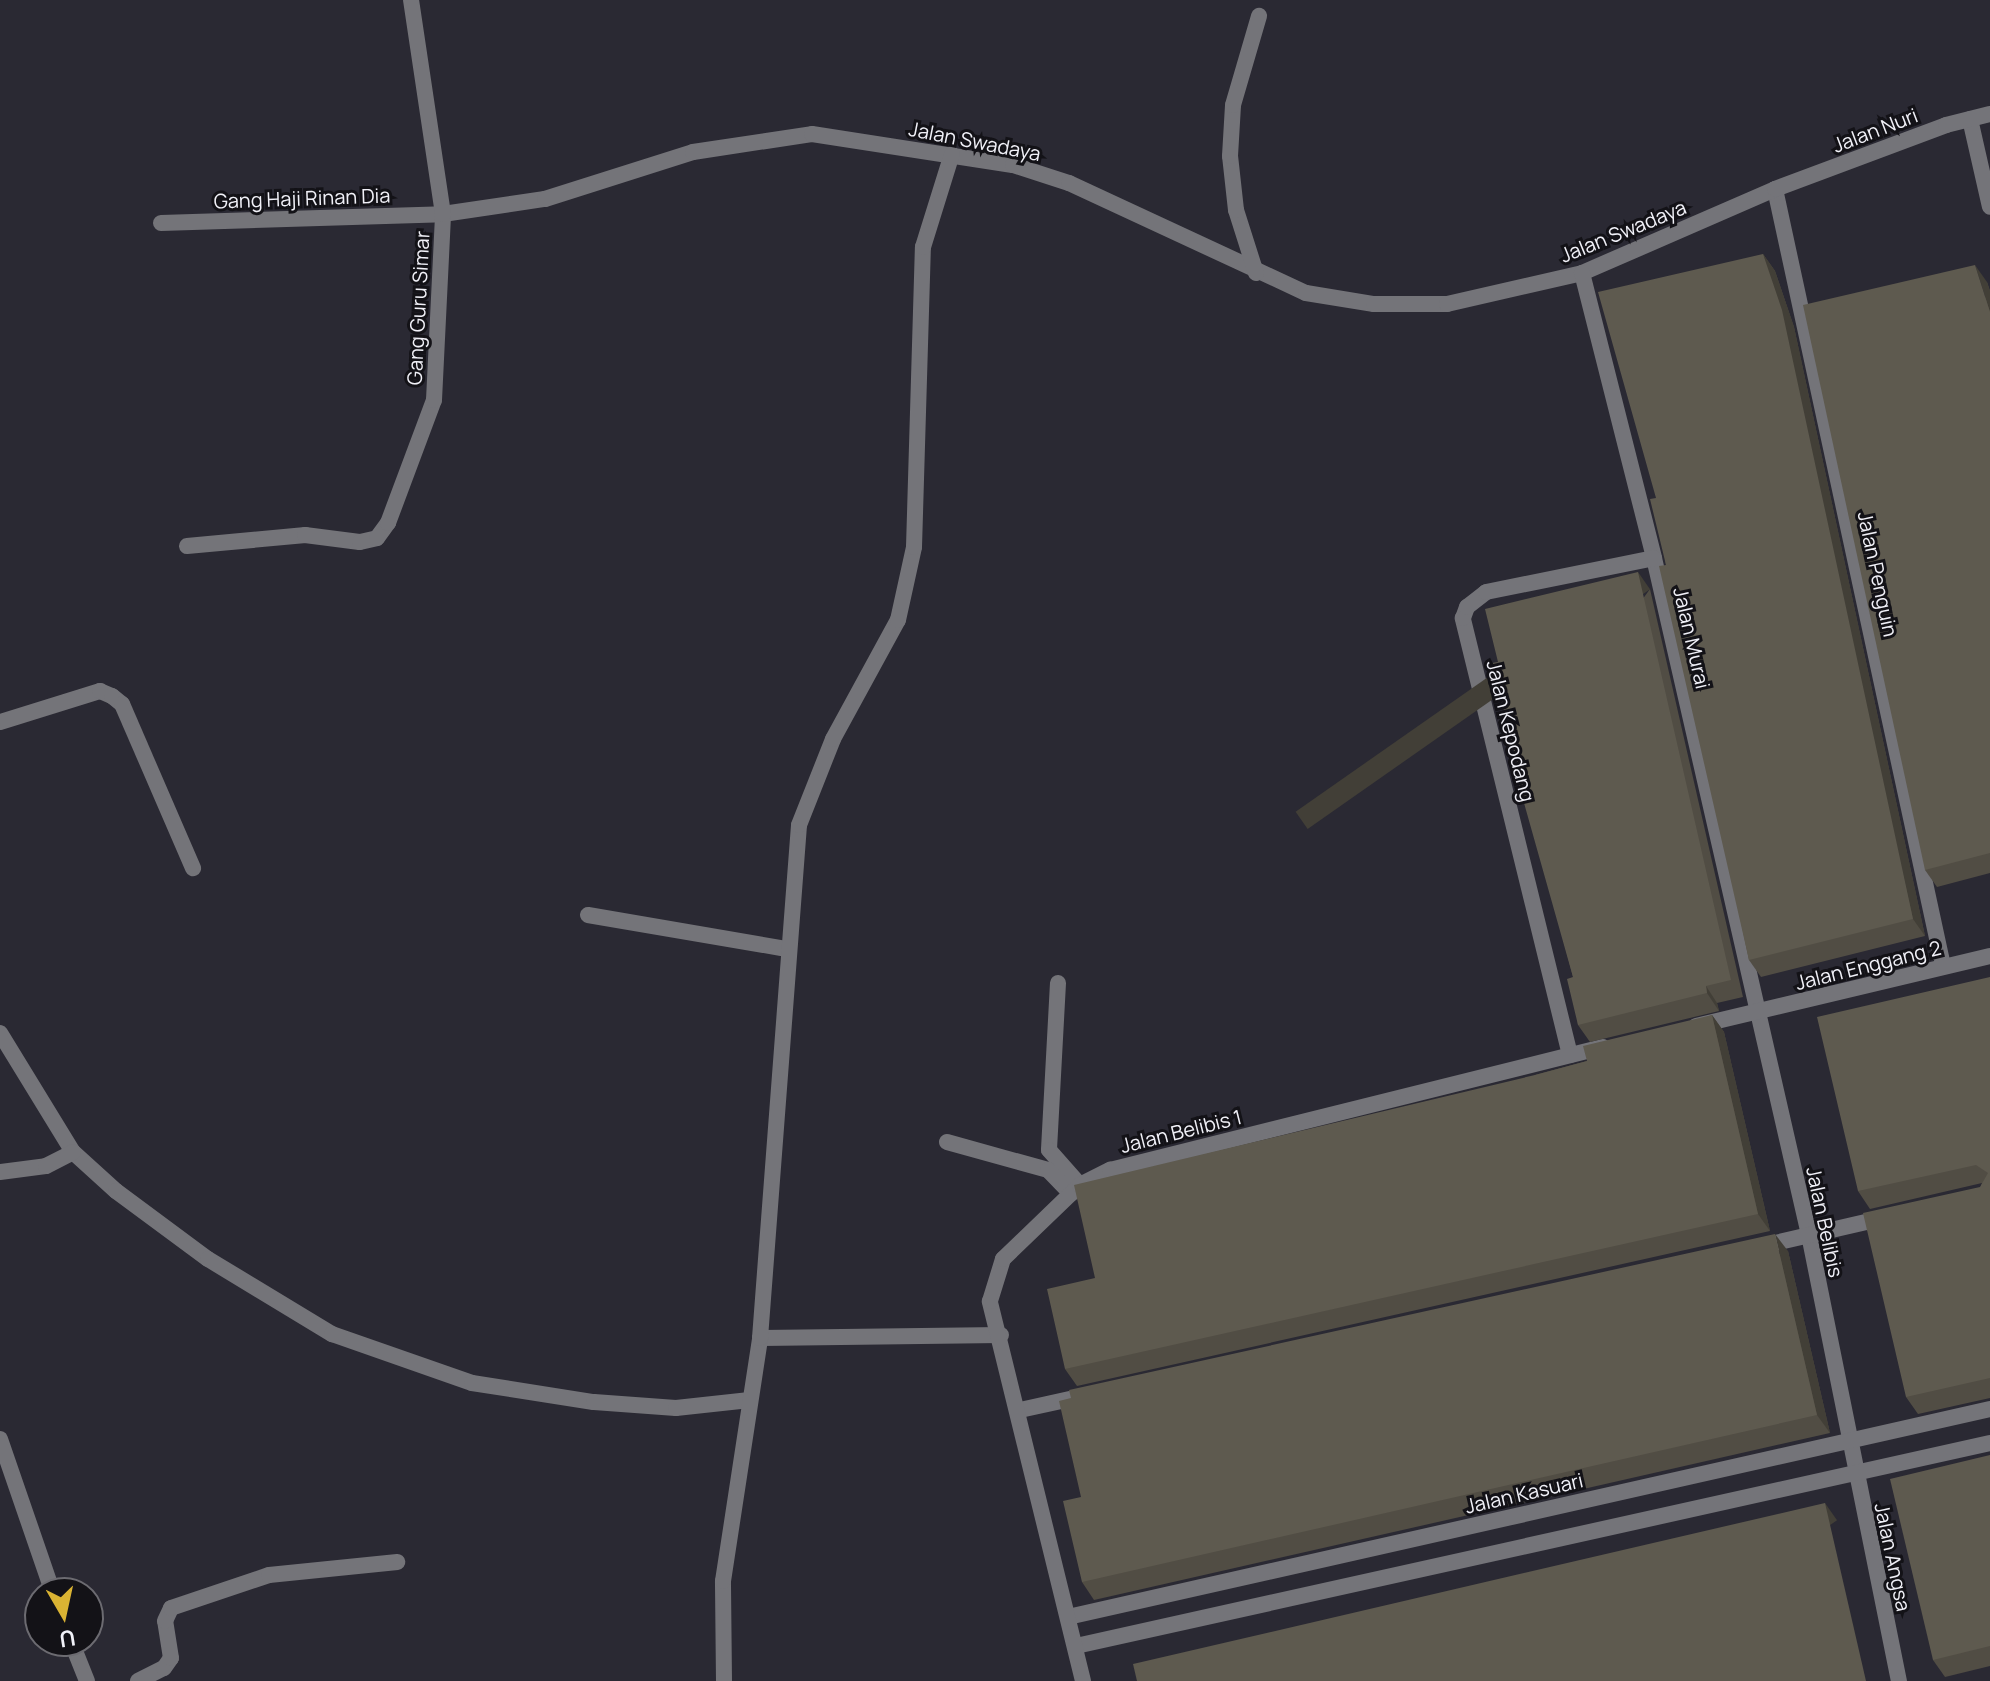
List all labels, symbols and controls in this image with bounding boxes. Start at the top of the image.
street label: Jalan Nuri [1829,103,1921,157]
street label: Jalan Swadaya [907,116,1043,166]
street label: Gang Haji Rinan Dia [213,183,391,213]
street label: Jalan Swadaya [1556,195,1690,267]
street label: Gang Guru Simar [402,230,434,386]
street label: Jalan Penguin [1853,509,1903,639]
street label: Jalan Murai [1669,585,1715,691]
street label: Jalan Kepodang [1482,658,1540,804]
street label: Jalan Enggang 2 [1793,935,1943,995]
street label: Jalan Belibis 1 [1118,1104,1244,1158]
street label: Jalan Belibis [1802,1165,1848,1279]
street label: Jalan Kasuari [1463,1468,1585,1518]
street label: Jalan Angsa [1870,1501,1916,1613]
north arrow [24,1577,104,1657]
text: U [57,1623,78,1655]

